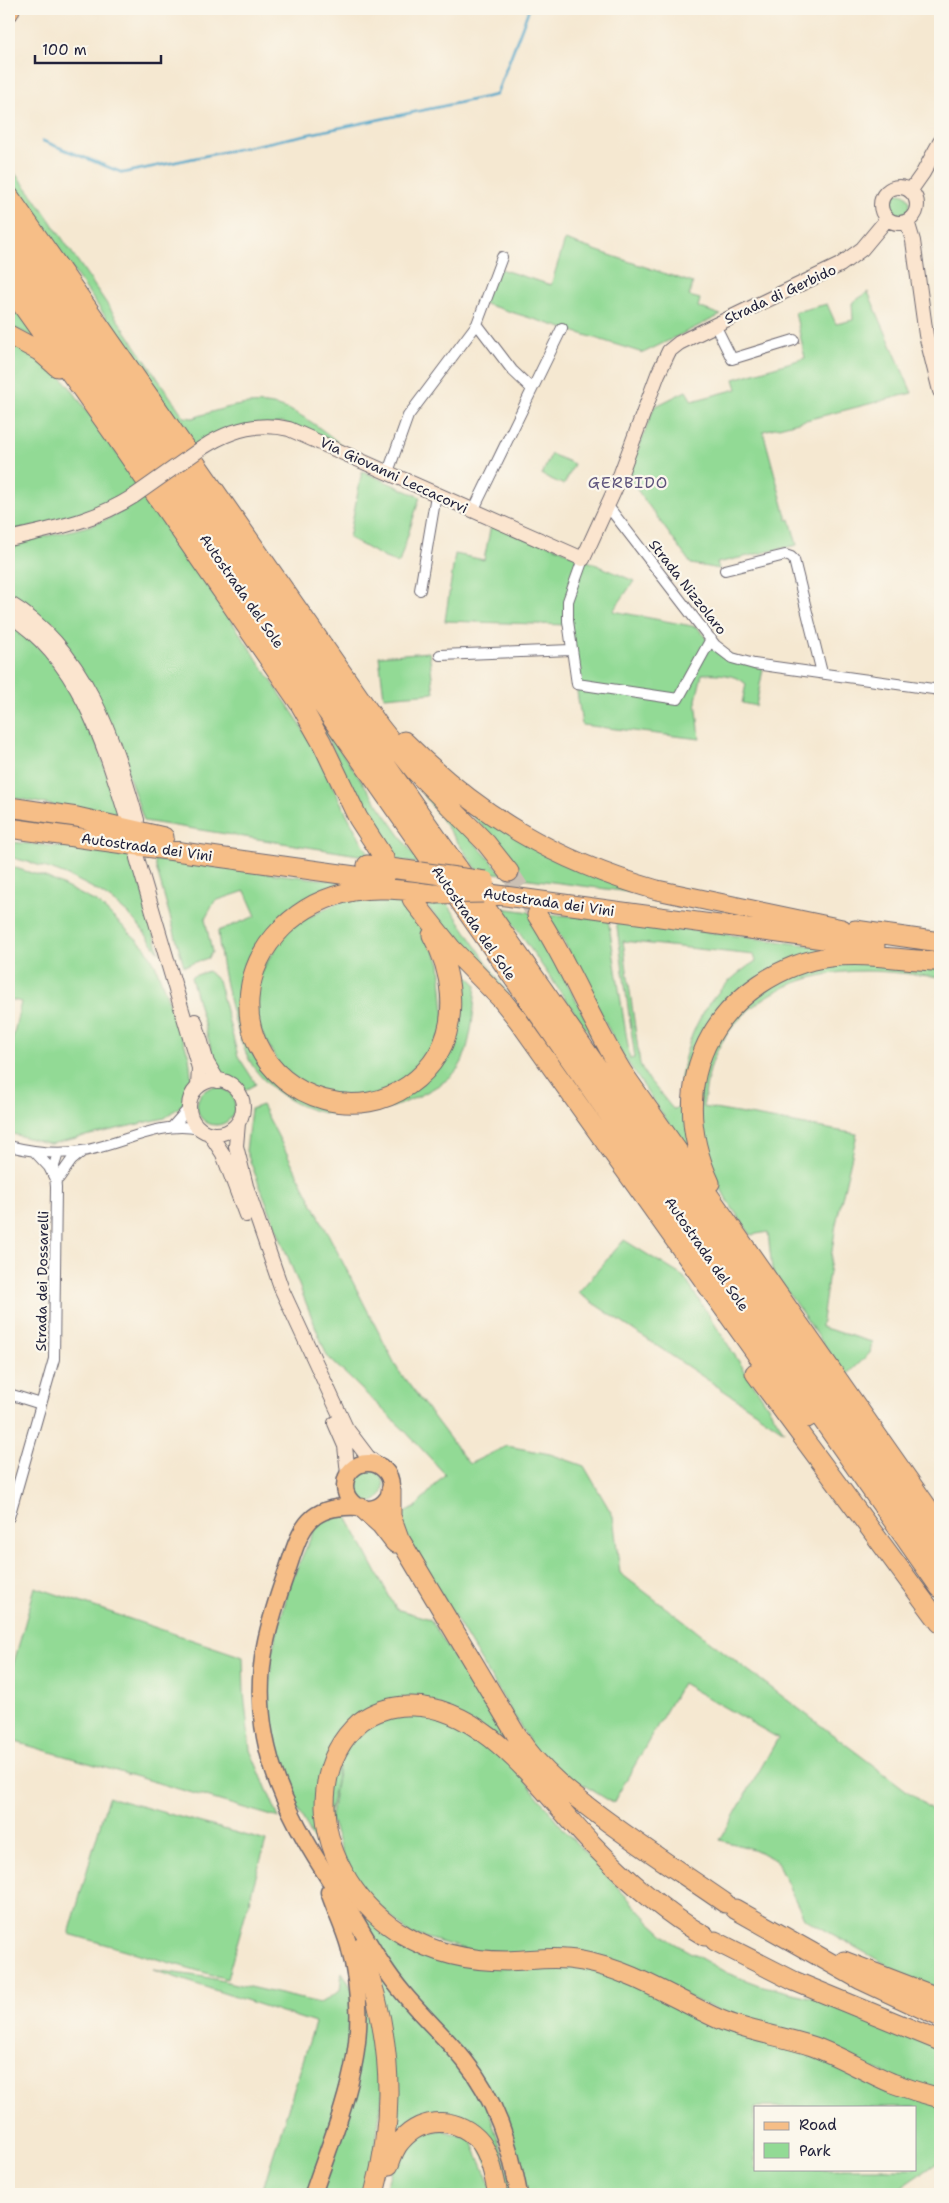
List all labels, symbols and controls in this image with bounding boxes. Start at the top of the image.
scale bar [35,32,161,64]
text: 100 m [42,40,87,60]
street label: Strada di Gerbido [721,260,839,328]
street label: Via Giovanni Leccacorvi [317,433,471,517]
district label: GERBIDO [588,472,668,493]
street label: Autostrada del Sole [196,531,288,652]
street label: Strada Nizzolaro [645,536,731,638]
street label: Autostrada dei Vini [80,829,214,865]
street label: Autostrada del Sole [428,863,520,984]
street label: Autostrada dei Vini [482,884,616,920]
street label: Autostrada del Sole [661,1194,753,1315]
street label: Strada dei Dossarelli [32,1211,52,1351]
legend [754,2106,916,2170]
text: Road [799,2115,837,2135]
text: Park [799,2141,831,2161]

